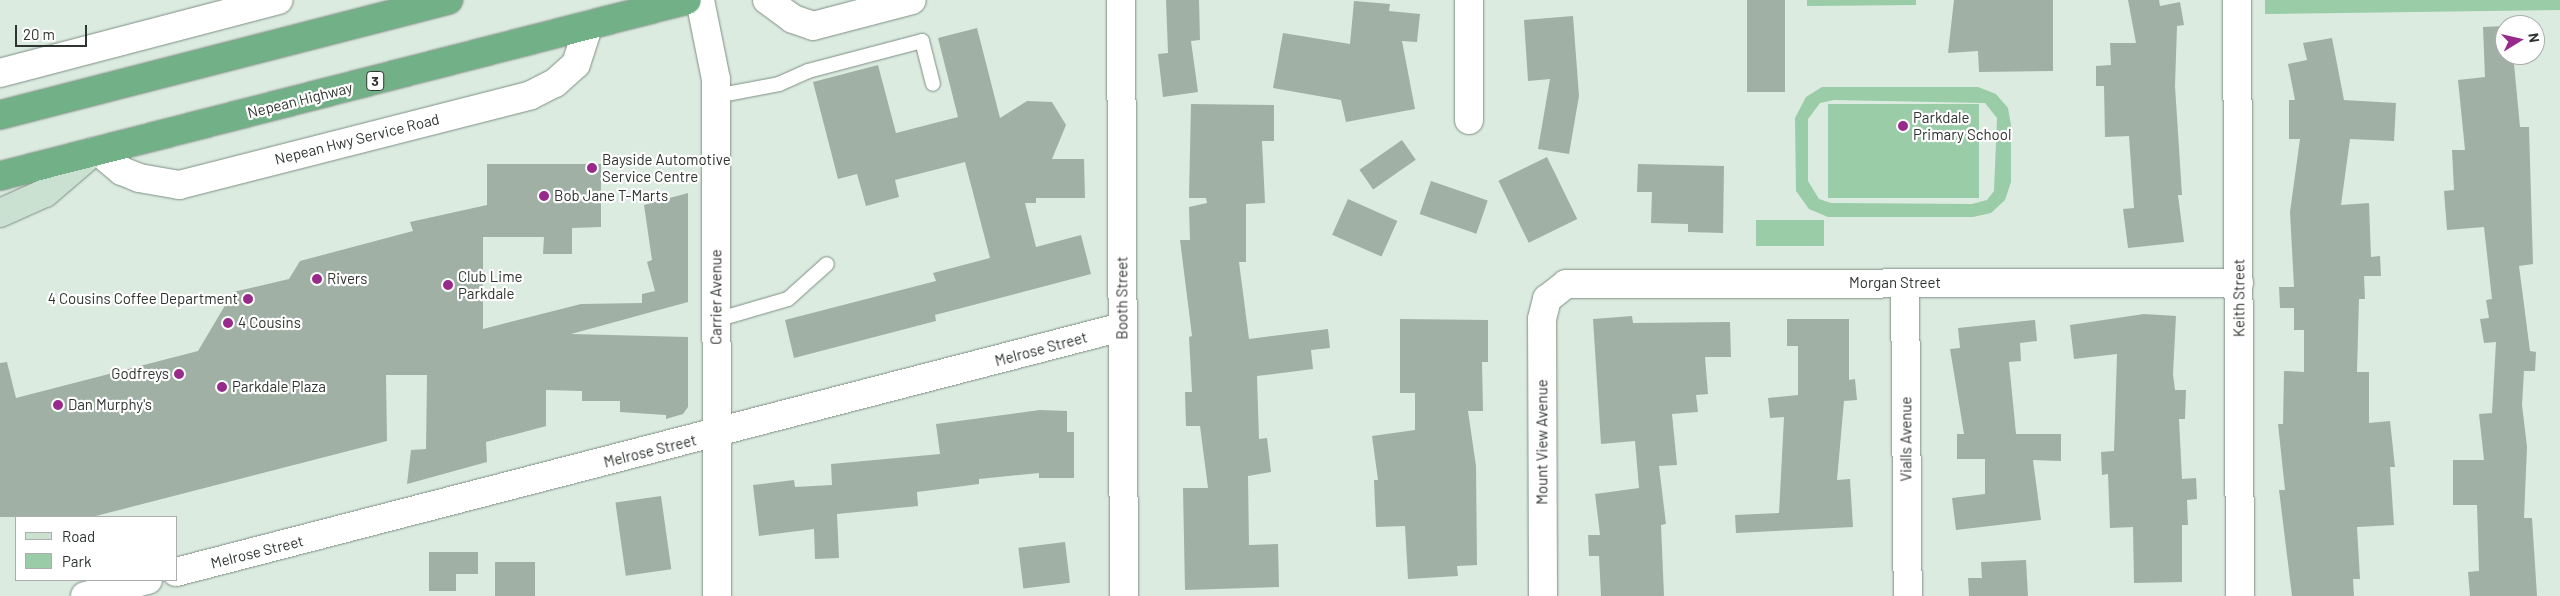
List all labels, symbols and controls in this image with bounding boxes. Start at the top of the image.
scale bar [18,15,90,47]
north arrow [2495,15,2545,65]
text: 20 m [23,25,55,43]
text: N [2525,32,2543,44]
road number: 3 [365,70,385,92]
street label: Nepean Highway [246,78,354,122]
place label: Parkdale Primary School [1913,108,2011,143]
street label: Nepean Hwy Service Road [273,110,441,168]
marker: Parkdale Primary School [1897,120,1909,132]
place label: Bayside Automotive Service Centre [602,150,731,185]
marker: Bayside Automotive Service Centre [586,162,598,174]
place label: Bob Jane T-Marts [554,187,668,205]
marker: Bob Jane T-Marts [538,190,550,202]
street label: Carrier Avenue [707,249,725,345]
street label: Booth Street [1113,256,1131,340]
street label: Keith Street [2230,259,2248,337]
place label: Club Lime Parkdale [458,267,522,302]
place label: Rivers [327,270,367,288]
marker: Rivers [311,273,323,285]
street label: Morgan Street [1849,274,1941,292]
marker: Club Lime Parkdale [442,279,454,291]
place label: 4 Cousins Coffee Department [48,290,238,308]
marker: 4 Cousins Coffee Department [242,293,254,305]
place label: 4 Cousins [238,314,301,332]
marker: 4 Cousins [222,317,234,329]
street label: Melrose Street [993,328,1089,370]
place label: Godfreys [111,365,169,383]
marker: Godfreys [173,368,185,380]
place label: Parkdale Plaza [232,378,326,396]
street label: Mount View Avenue [1533,379,1551,505]
marker: Parkdale Plaza [216,381,228,393]
place label: Dan Murphy's [68,396,152,414]
street label: Vialls Avenue [1897,396,1915,482]
marker: Dan Murphy's [52,399,64,411]
street label: Melrose Street [602,431,698,471]
legend [15,516,178,581]
text: Road [62,527,95,545]
street label: Melrose Street [209,532,305,572]
text: Park [62,552,91,570]

